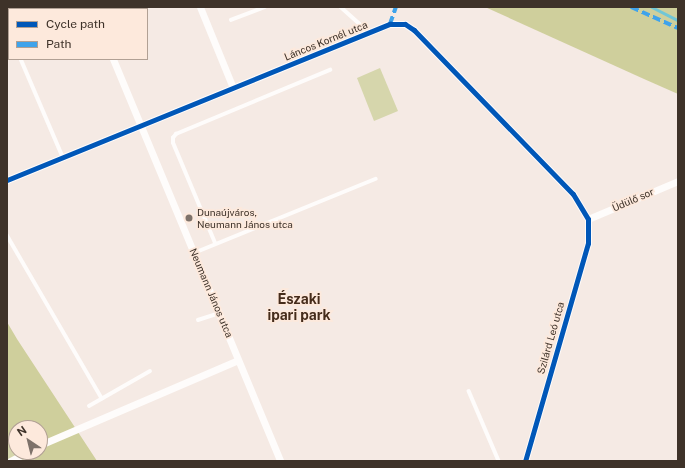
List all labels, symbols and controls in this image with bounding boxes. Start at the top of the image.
legend [8,8,148,60]
text: Cycle path [46,17,105,31]
street label: Láncos Kornél utca [283,19,369,63]
text: Path [46,37,72,51]
street label: Üdülő sor [610,186,656,214]
place label: Dunaújváros, Neumann János utca [197,206,293,230]
marker: Dunaújváros, Neumann János utca [184,213,194,223]
street label: Neumann János utca [187,247,235,339]
district label: Északi ipari park [267,291,331,324]
street label: Szilárd Leó utca [535,301,567,375]
north arrow [8,420,48,460]
text: N [15,424,29,438]

